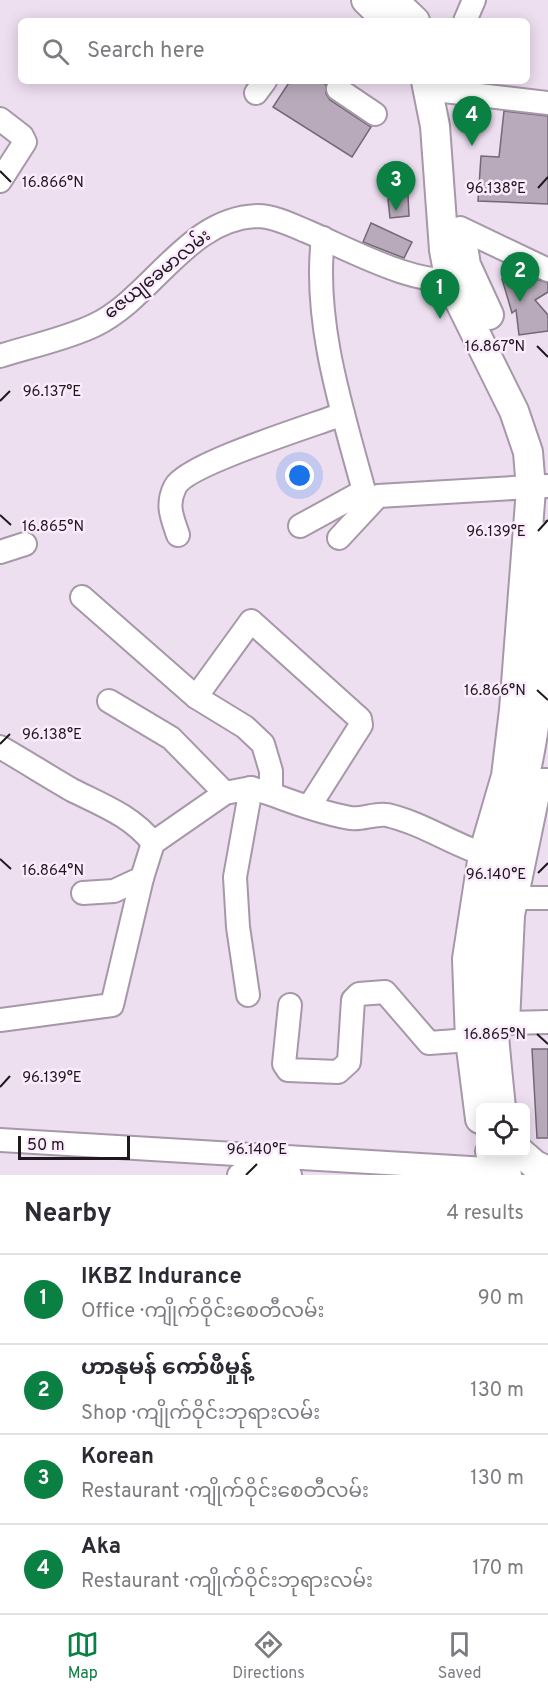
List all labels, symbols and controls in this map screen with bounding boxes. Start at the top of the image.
search box [18,18,530,84]
icon: search [39,35,72,68]
text: Search here [87,38,205,65]
pin: 4 [452,96,492,146]
pin: 3 [376,162,416,211]
text: 16.866°N [22,174,84,193]
text: 96.138°E [466,180,526,199]
street label: ဇေယျခေမာလမ်း [98,223,217,327]
pin: 2 [500,252,540,302]
pin: 1 [420,270,460,319]
text: 16.867°N [465,338,525,357]
text: 96.137°E [23,383,81,402]
your location [285,461,314,490]
text: 16.865°N [22,518,84,537]
text: 96.139°E [466,523,526,542]
text: 16.866°N [464,682,526,701]
text: 96.138°E [22,726,82,745]
text: 16.864°N [22,862,84,881]
text: 96.140°E [466,866,526,885]
text: 16.865°N [464,1026,526,1045]
text: 96.139°E [22,1069,82,1088]
map controls [476,1103,530,1157]
button: locate [476,1103,530,1157]
scale bar [18,1133,130,1160]
text: 50 m [27,1136,65,1156]
text: 96.140°E [227,1141,287,1160]
text: Nearby [24,1198,112,1231]
text: 4 results [447,1201,524,1227]
text: IKBZ Indurance [81,1264,242,1291]
text: 1 [40,1286,48,1312]
text: 90 m [478,1286,524,1312]
text: Office · ကျိုက်ဝိုင်းစေတီလမ်း [81,1299,324,1325]
text: ဟာနုမန် ကော်ဖီမှုန့် [81,1355,252,1382]
text: 2 [37,1378,50,1404]
text: 130 m [470,1378,524,1404]
text: Shop · ကျိုက်ဝိုင်းဘုရားလမ်း [81,1401,320,1427]
text: Korean [81,1444,154,1471]
text: 3 [38,1466,50,1492]
text: 130 m [470,1466,524,1492]
text: Restaurant · ကျိုက်ဝိုင်းစေတီလမ်း [81,1479,369,1505]
text: Aka [81,1534,121,1561]
text: 4 [37,1556,50,1582]
text: 170 m [472,1556,524,1582]
text: Restaurant · ကျိုက်ဝိုင်းဘုရားလမ်း [81,1569,373,1595]
tab: Map [66,1628,99,1684]
tab: Directions [232,1628,305,1684]
tab: Saved [438,1628,482,1684]

